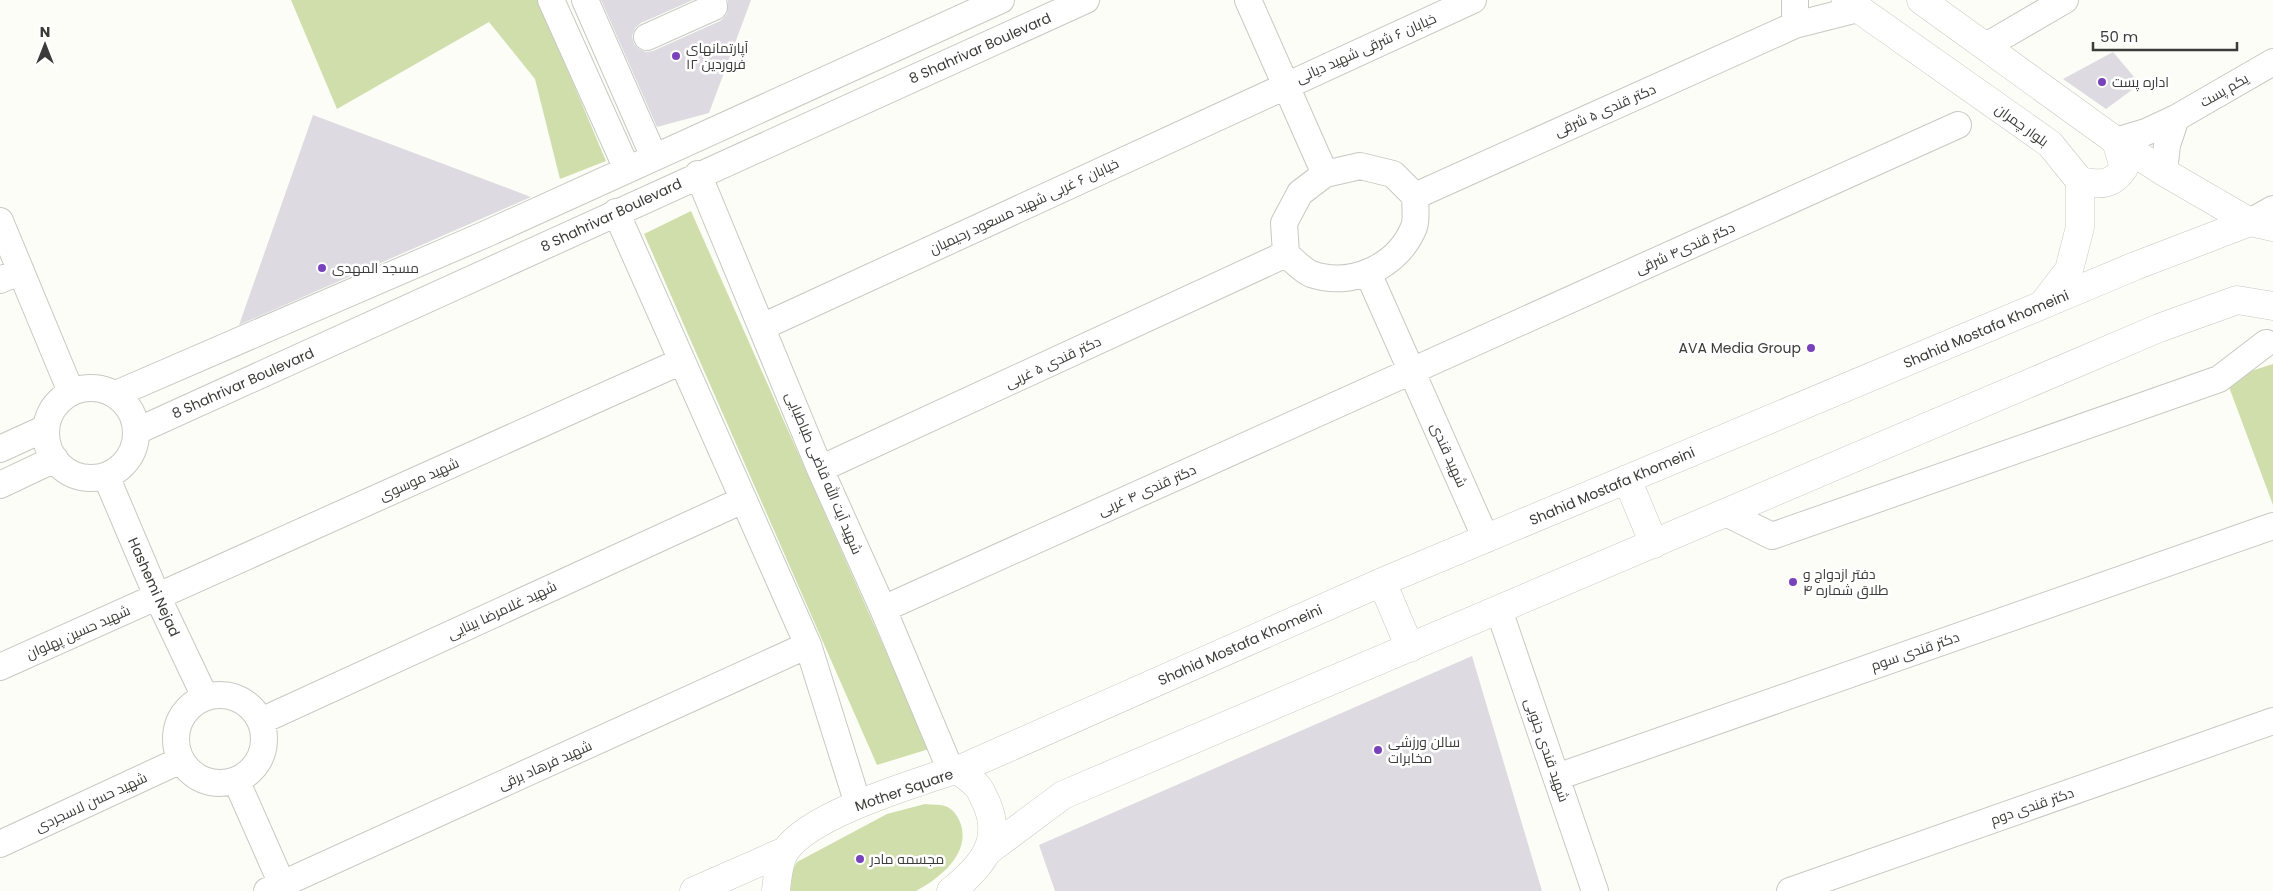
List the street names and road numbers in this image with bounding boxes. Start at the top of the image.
street label: 8 Shahrivar Boulevard [906,8,1054,88]
street label: خیابان ۶ شرقی شهید دیانی [1293,8,1439,88]
street label: یکم پست [2196,68,2252,112]
street label: دکتر قندی ۵ شرقی [1551,79,1659,141]
street label: بلوار چمران [1991,99,2053,151]
street label: خیابان ۶ غربی شهید مسعود رحیمیان [926,153,1122,259]
street label: 8 Shahrivar Boulevard [537,173,685,257]
street label: دکتر قندی۴ شرقی [1632,217,1738,279]
street label: Shahid Mostafa Khomeini [1900,285,2072,373]
street label: دکتر قندی ۵ غربی [1002,331,1104,393]
street label: 8 Shahrivar Boulevard [169,343,317,423]
street label: شهید آیت الله قاضی طباطبایی [781,389,867,557]
street label: شهید قندی [1426,420,1472,490]
street label: Shahid Mostafa Khomeini [1526,442,1698,530]
street label: شهید موسوی [376,452,462,506]
street label: دکتر قندی ۴ غربی [1095,459,1199,521]
street label: Hashemi Nejad [123,534,185,640]
street label: شهید غلامرضا بینایی [444,576,560,644]
street label: شهید حسین پهلوان [23,600,133,664]
street label: Shahid Mostafa Khomeini [1155,600,1325,690]
street label: دکتر قندی سوم [1868,627,1962,675]
street label: شهید قندی جنوبی [1520,695,1574,805]
street label: شهید فرهاد برقی [495,735,595,795]
street label: Mother Square [852,764,956,816]
street label: شهید حسن لاسجردی [32,767,150,837]
street label: دکتر قندی دوم [1988,782,2076,830]

